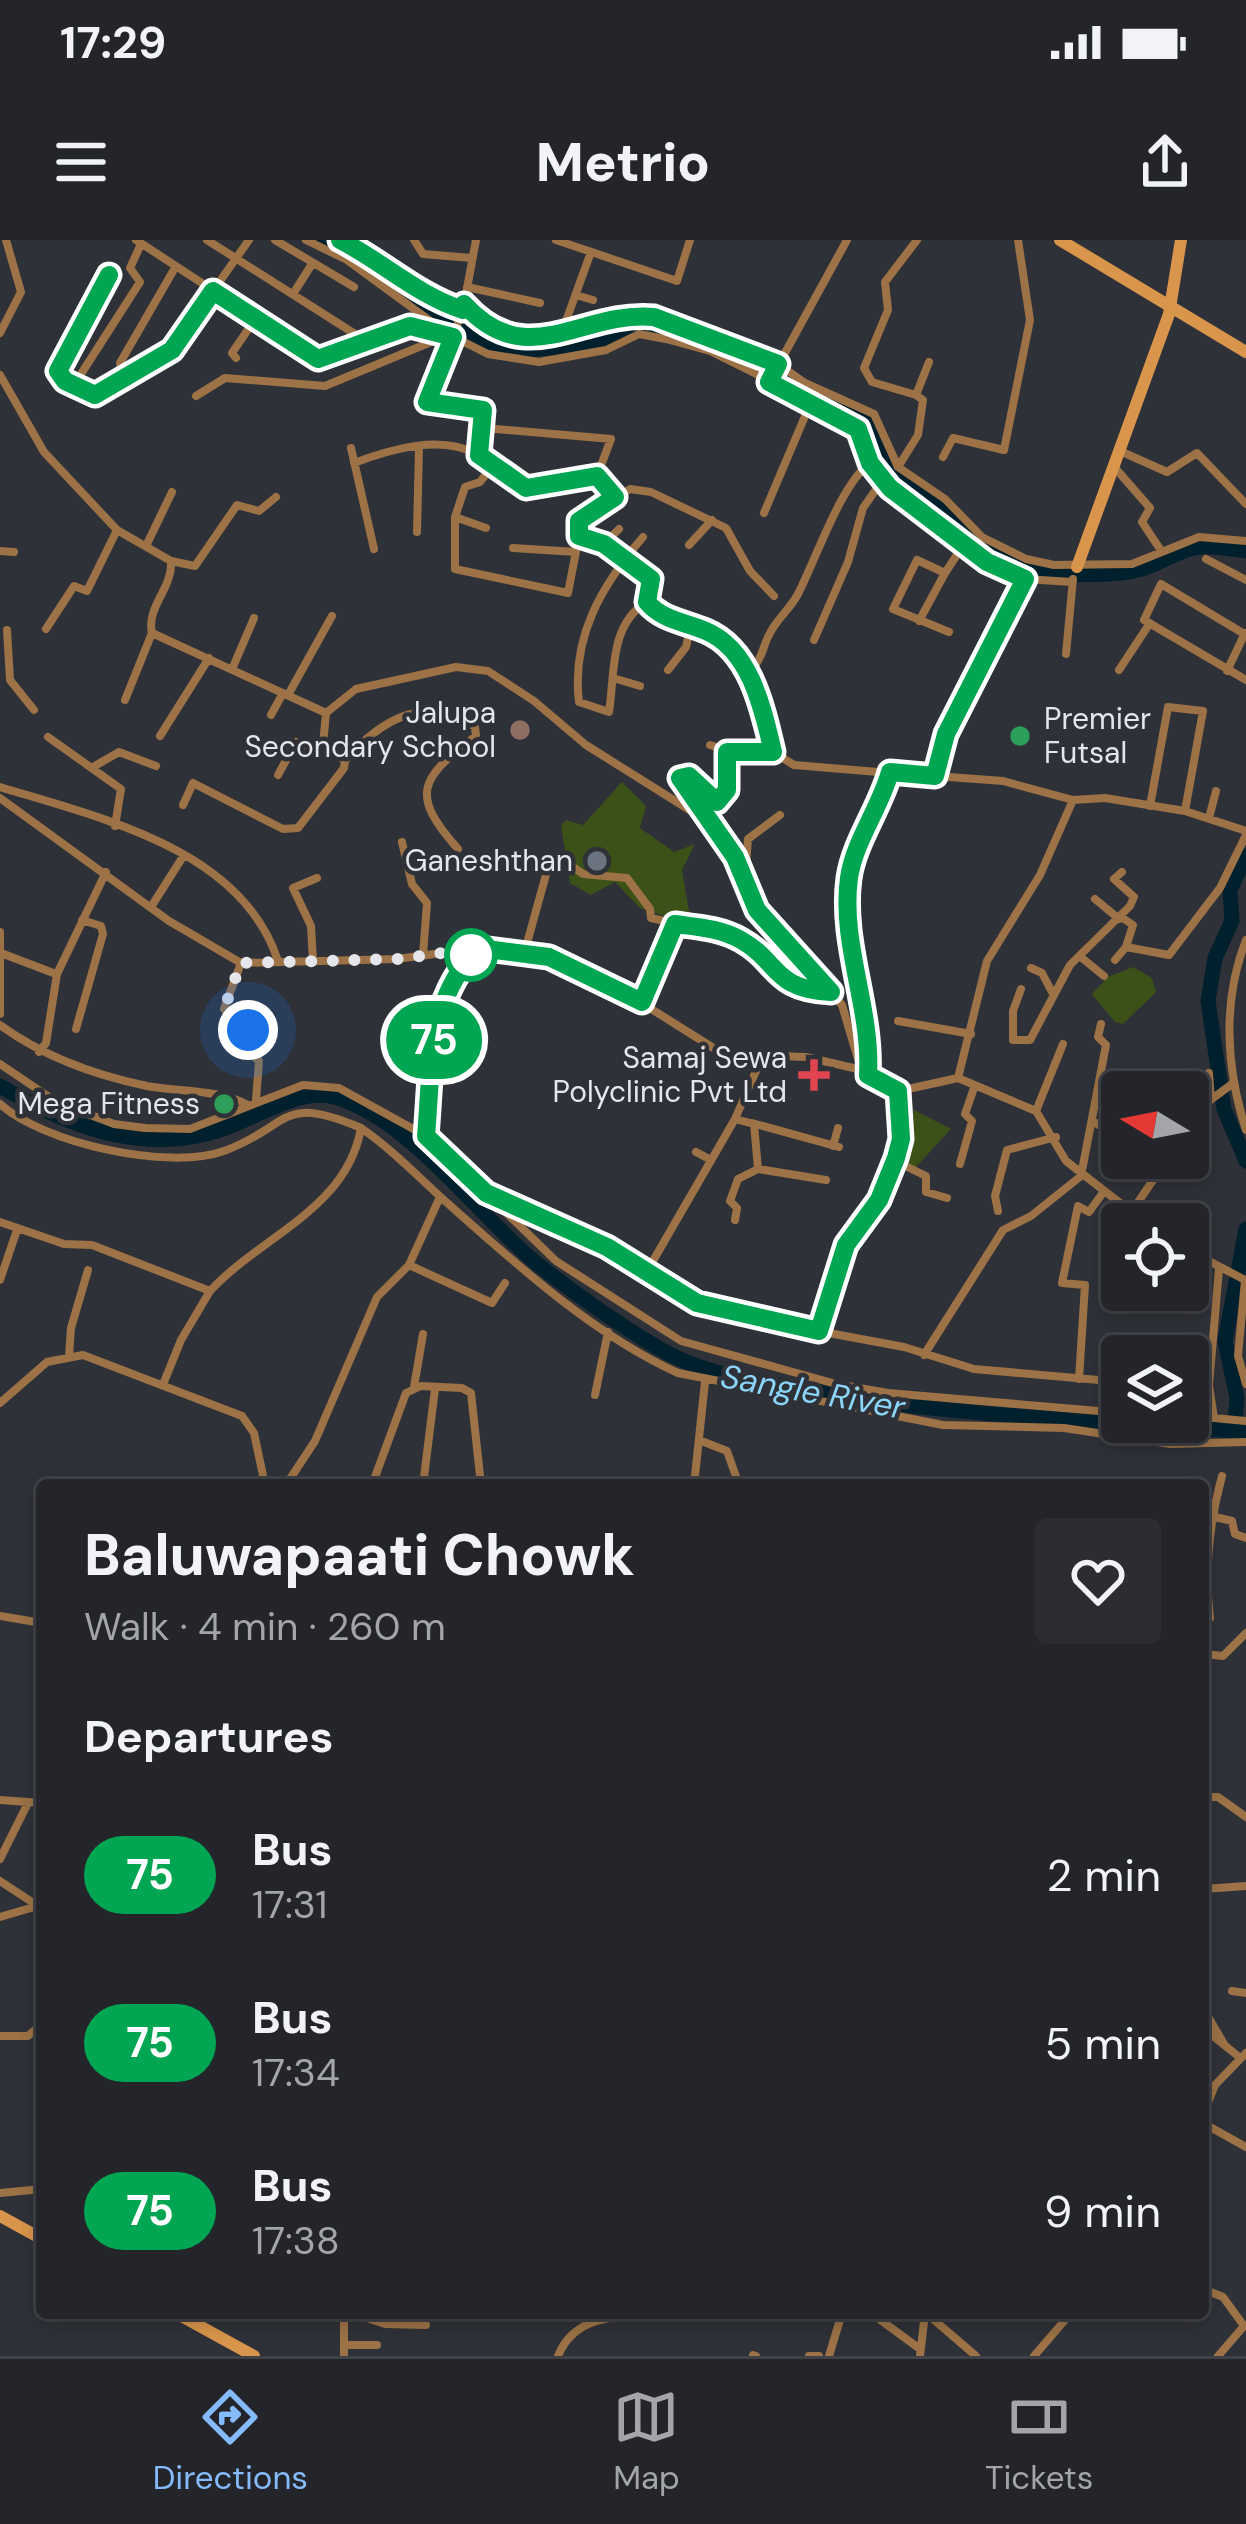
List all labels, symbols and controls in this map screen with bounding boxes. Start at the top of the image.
text: 17:29 [60,13,166,72]
text: Metrio [536,127,710,198]
icon: menu [48,129,114,195]
icon: share [1132,129,1198,195]
place label: Jalupa Secondary School [244,693,496,766]
place label: Premier Futsal [1044,699,1151,772]
marker: Jalupa Secondary School [507,717,533,743]
marker: Premier Futsal [1007,723,1033,749]
place label: Ganeshthan [405,841,573,880]
marker: Ganeshthan [584,848,610,874]
unlabelled marker [446,930,496,980]
your location [218,1000,278,1060]
line badge: 75 [380,1001,488,1079]
text: 75 [410,1012,458,1067]
place label: Samaj Sewa Polyclinic Pvt Ltd [553,1038,787,1111]
marker: Samaj Sewa Polyclinic Pvt Ltd [798,1059,830,1091]
north arrow [1101,1071,1209,1179]
map controls [1101,1071,1209,1443]
place label: Mega Fitness [17,1084,200,1123]
marker: Mega Fitness [211,1091,237,1117]
button: locate [1101,1203,1209,1311]
button: layers [1101,1335,1209,1443]
water label: Sangle River [718,1354,909,1429]
text: Baluwapaati Chowk [84,1518,635,1593]
button: heart [1035,1518,1161,1644]
text: Walk · 4 min · 260 m [84,1601,446,1652]
text: Departures [84,1707,333,1766]
text: Bus [252,1820,332,1879]
text: 2 min [1046,1846,1161,1905]
text: 75 [126,1847,174,1902]
text: 17:31 [252,1879,327,1930]
text: Bus [252,1988,332,2047]
text: 5 min [1045,2014,1161,2073]
text: 75 [126,2015,174,2070]
text: 17:34 [252,2047,340,2098]
text: Bus [252,2156,332,2215]
text: 9 min [1044,2182,1161,2241]
text: 75 [126,2183,174,2238]
text: 17:38 [252,2215,340,2266]
tab: Directions [153,2384,308,2499]
tab: Map [613,2384,680,2499]
tab: Tickets [985,2384,1093,2499]

